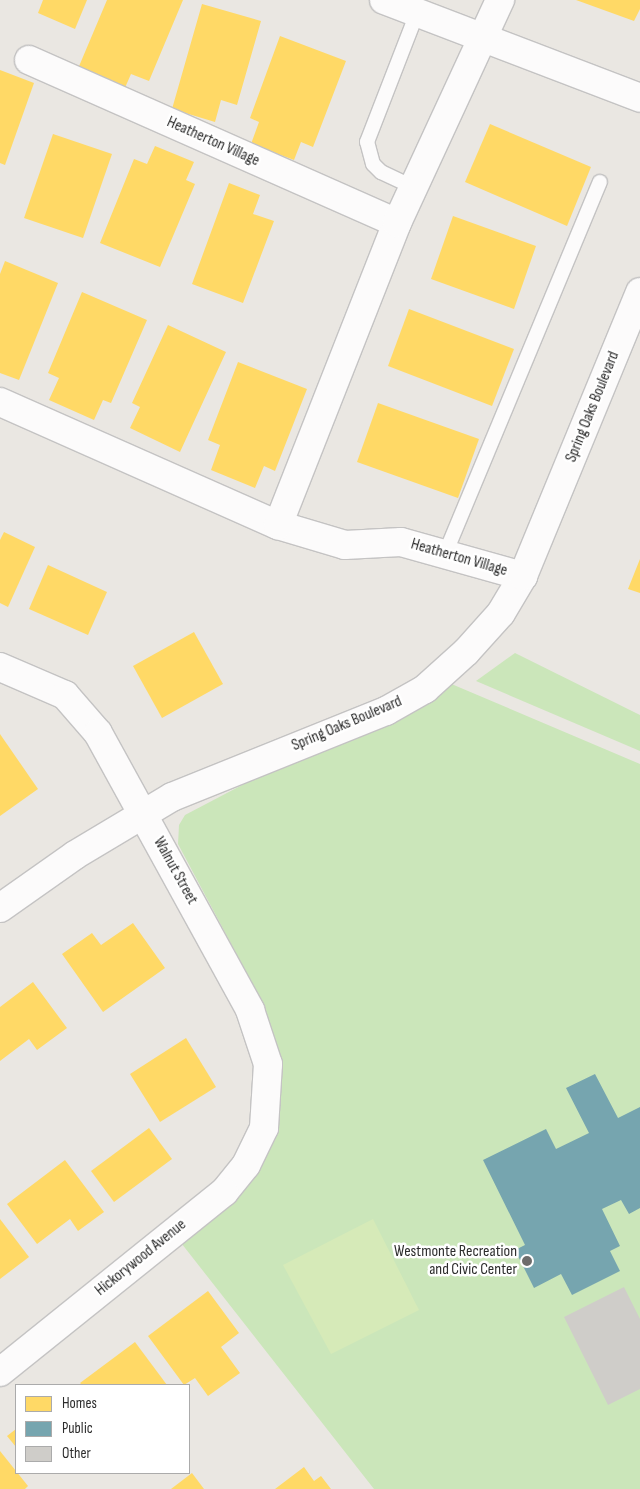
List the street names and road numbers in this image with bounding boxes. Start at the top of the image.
street label: Heatherton Village [164,113,262,171]
street label: Spring Oaks Boulevard [562,349,624,465]
street label: Heatherton Village [409,535,509,581]
street label: Spring Oaks Boulevard [289,692,405,756]
street label: Walnut Street [149,834,201,908]
street label: Hickorywood Avenue [92,1215,190,1301]

